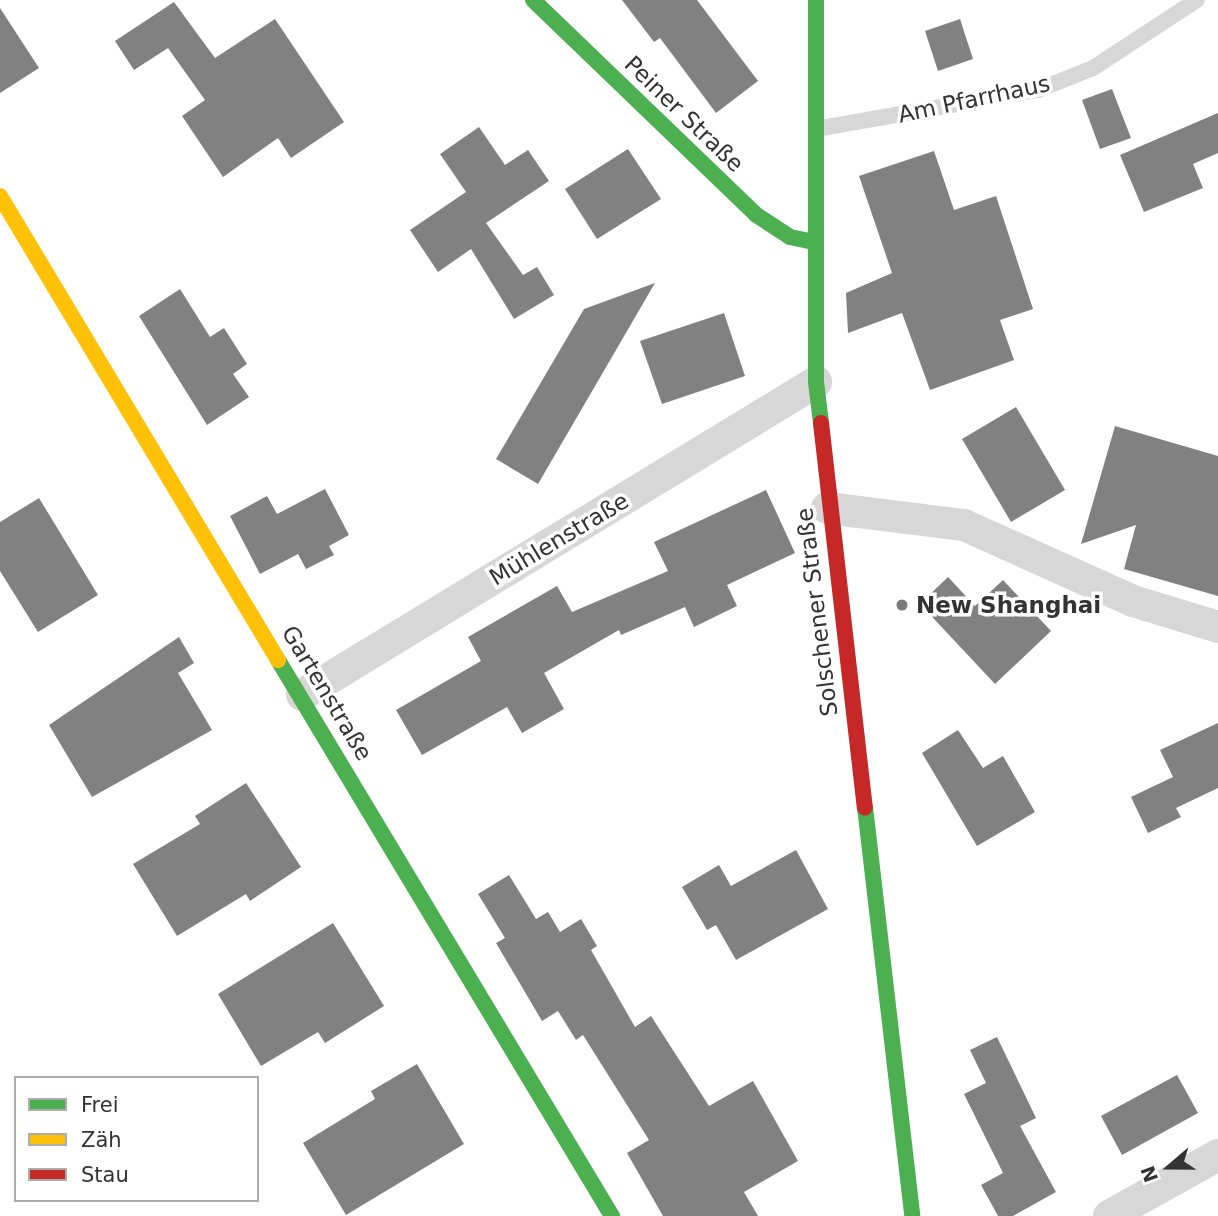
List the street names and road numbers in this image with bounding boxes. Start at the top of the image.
street label: Peiner Straße [619,50,749,178]
street label: Am Pfarrhaus [895,69,1053,129]
street label: Mühlenstraße [484,487,634,591]
street label: Solschener Straße [791,506,843,718]
street label: Gartenstraße [276,621,378,765]

